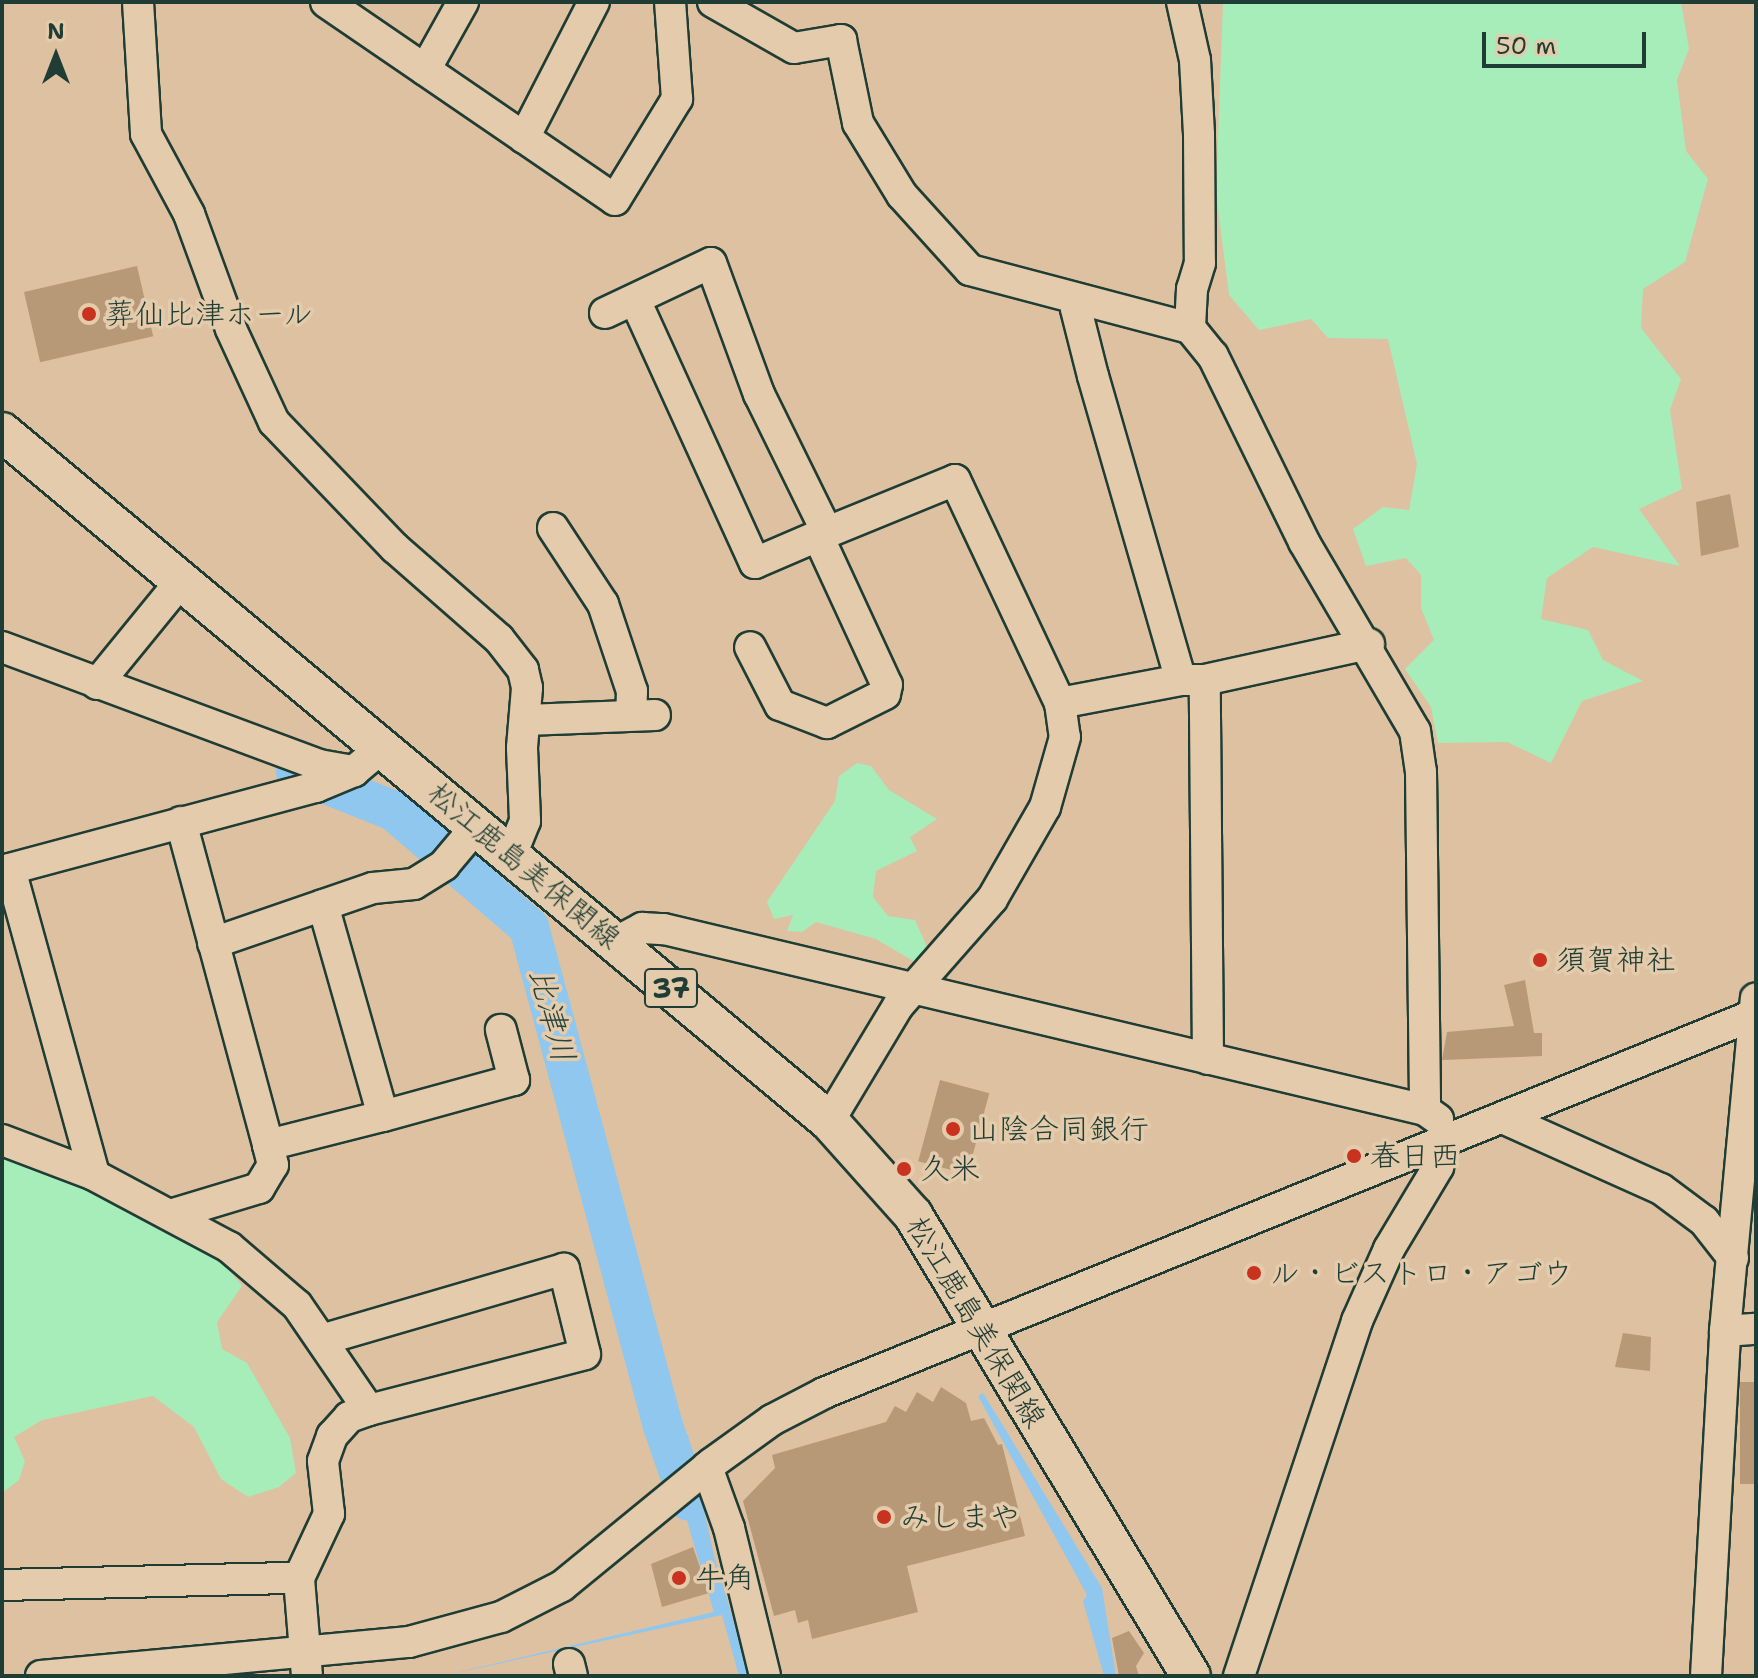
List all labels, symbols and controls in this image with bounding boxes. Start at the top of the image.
north arrow [16,16,96,96]
scale bar [1486,16,1650,66]
text: N [47,17,65,46]
text: 50 m [1496,30,1556,62]
place label: 葬仙比津ホール [105,296,315,332]
marker: 葬仙比津ホール [80,305,98,323]
street label: 松江鹿島美保関線 [421,775,627,957]
place label: 須賀神社 [1556,942,1676,978]
marker: 須賀神社 [1531,951,1549,969]
water label: 比津川 [521,964,583,1066]
road number: 37 [643,964,699,1012]
place label: 山陰合同銀行 [969,1111,1149,1147]
marker: 山陰合同銀行 [944,1120,962,1138]
place label: 春日西 [1370,1138,1460,1174]
marker: 春日西 [1345,1147,1363,1165]
place label: 久米 [920,1151,980,1187]
marker: 久米 [895,1160,913,1178]
street label: 松江鹿島美保関線 [899,1210,1053,1434]
place label: ル・ビストロ・アゴウ [1270,1255,1570,1291]
marker: ル・ビストロ・アゴウ [1245,1264,1263,1282]
place label: みしまや [900,1499,1020,1535]
marker: みしまや [875,1508,893,1526]
place label: 牛角 [695,1560,755,1596]
marker: 牛角 [670,1569,688,1587]

